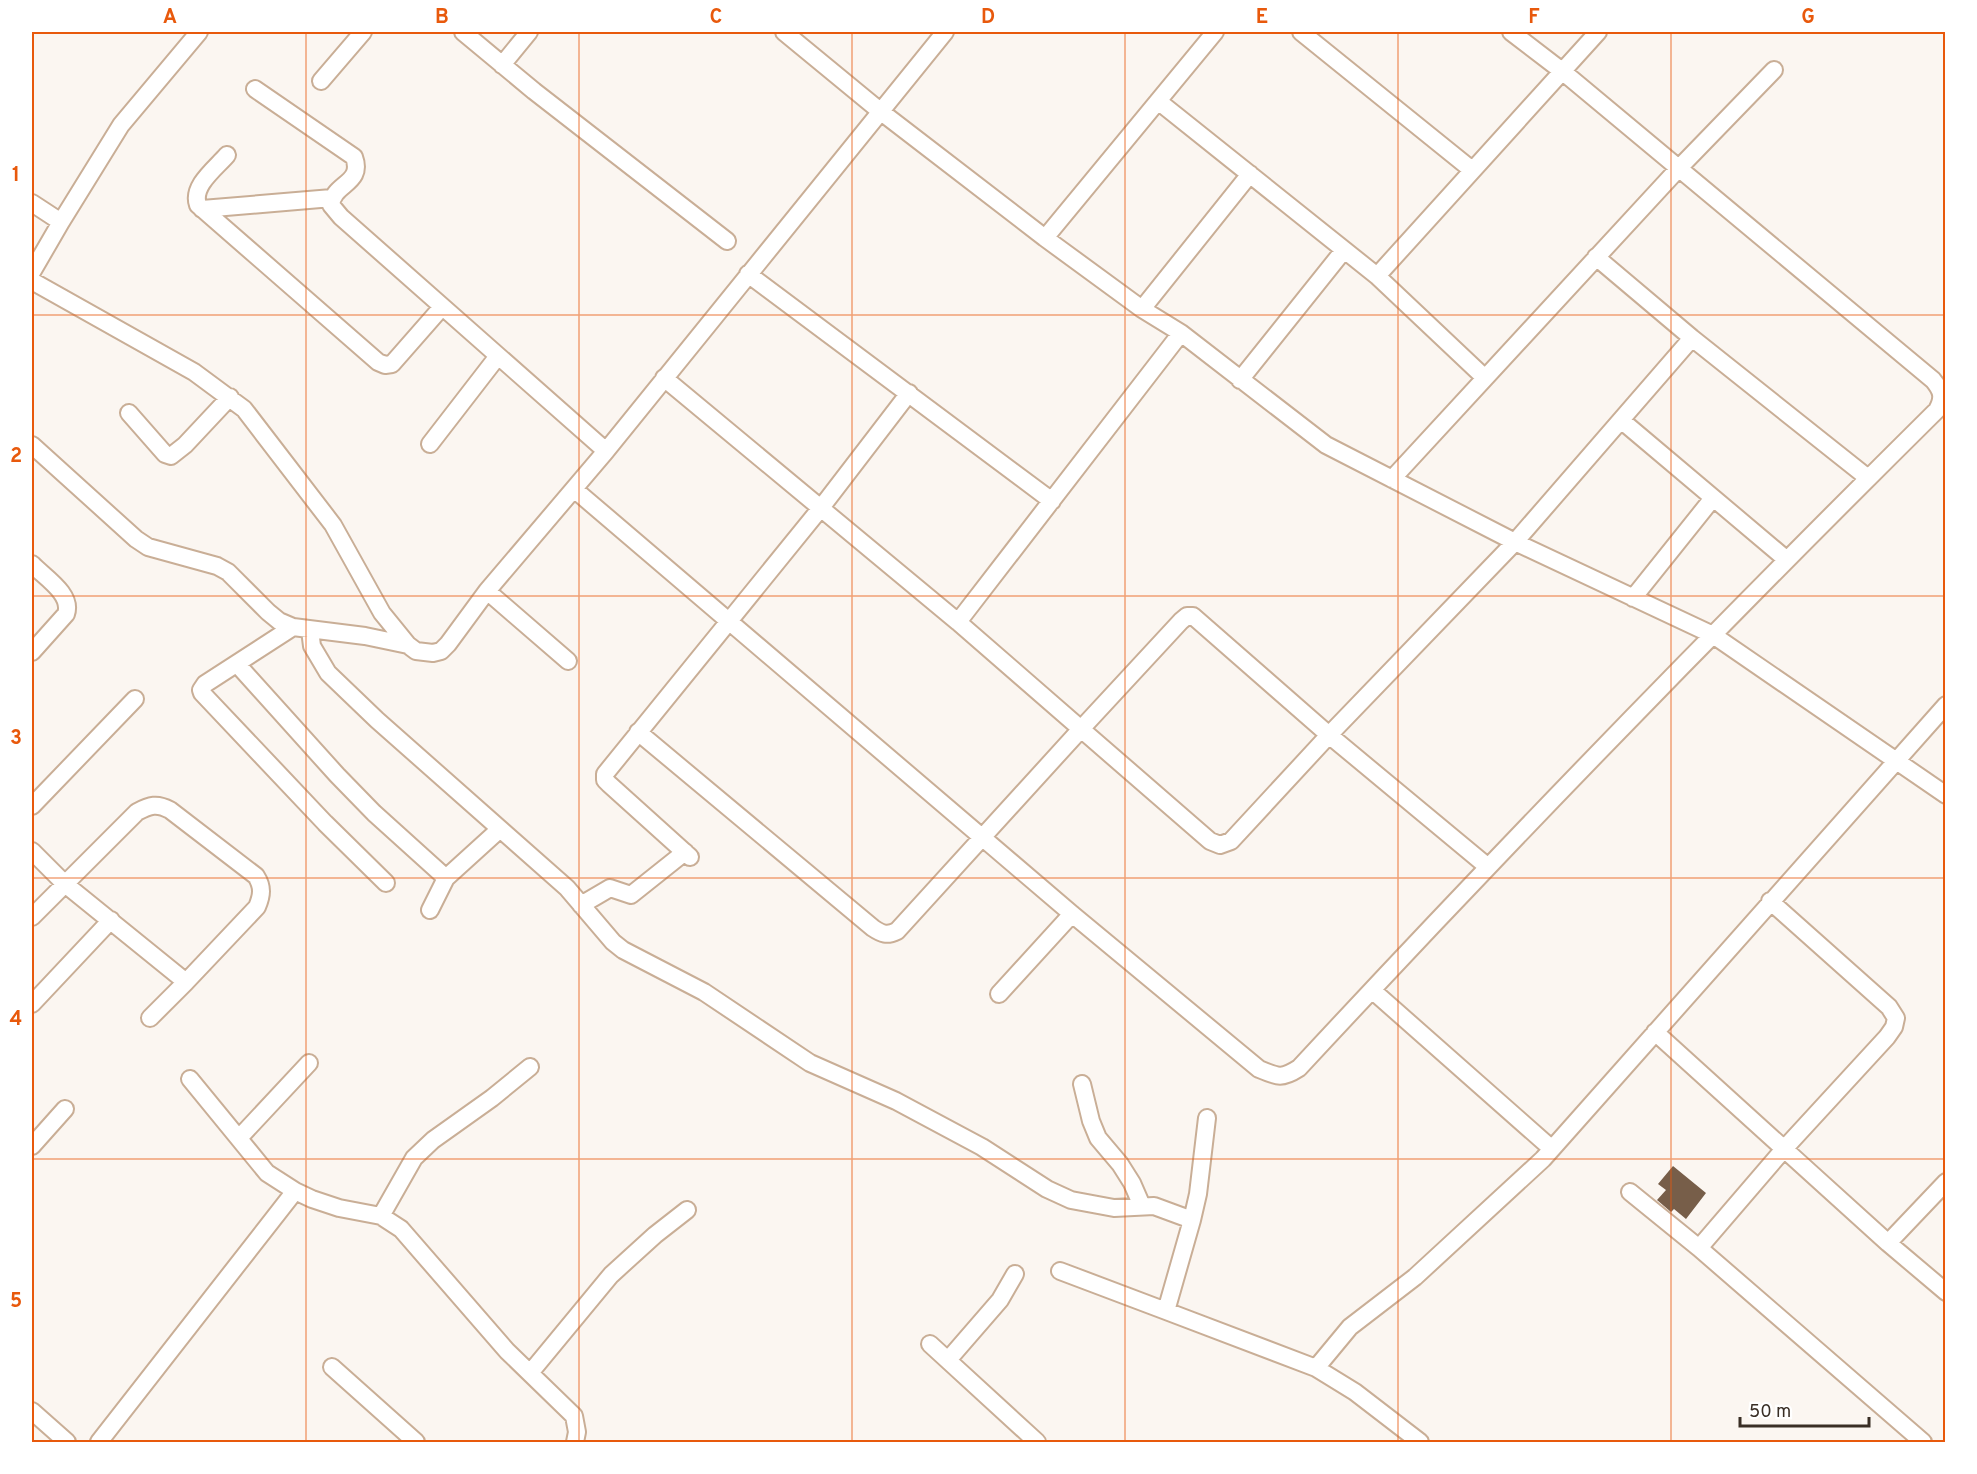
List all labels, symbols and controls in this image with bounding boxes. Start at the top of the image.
text: A [163,5,177,31]
text: B [435,5,449,31]
text: C [710,5,722,31]
text: D [981,5,995,31]
text: E [1256,5,1268,31]
text: F [1528,5,1540,31]
text: G [1801,5,1815,31]
text: 1 [12,163,20,189]
text: 2 [10,444,22,470]
text: 3 [10,726,22,752]
text: 4 [10,1007,22,1033]
text: 5 [10,1289,22,1315]
scale bar [1740,1390,1869,1428]
text: 50 m [1749,1401,1791,1424]

